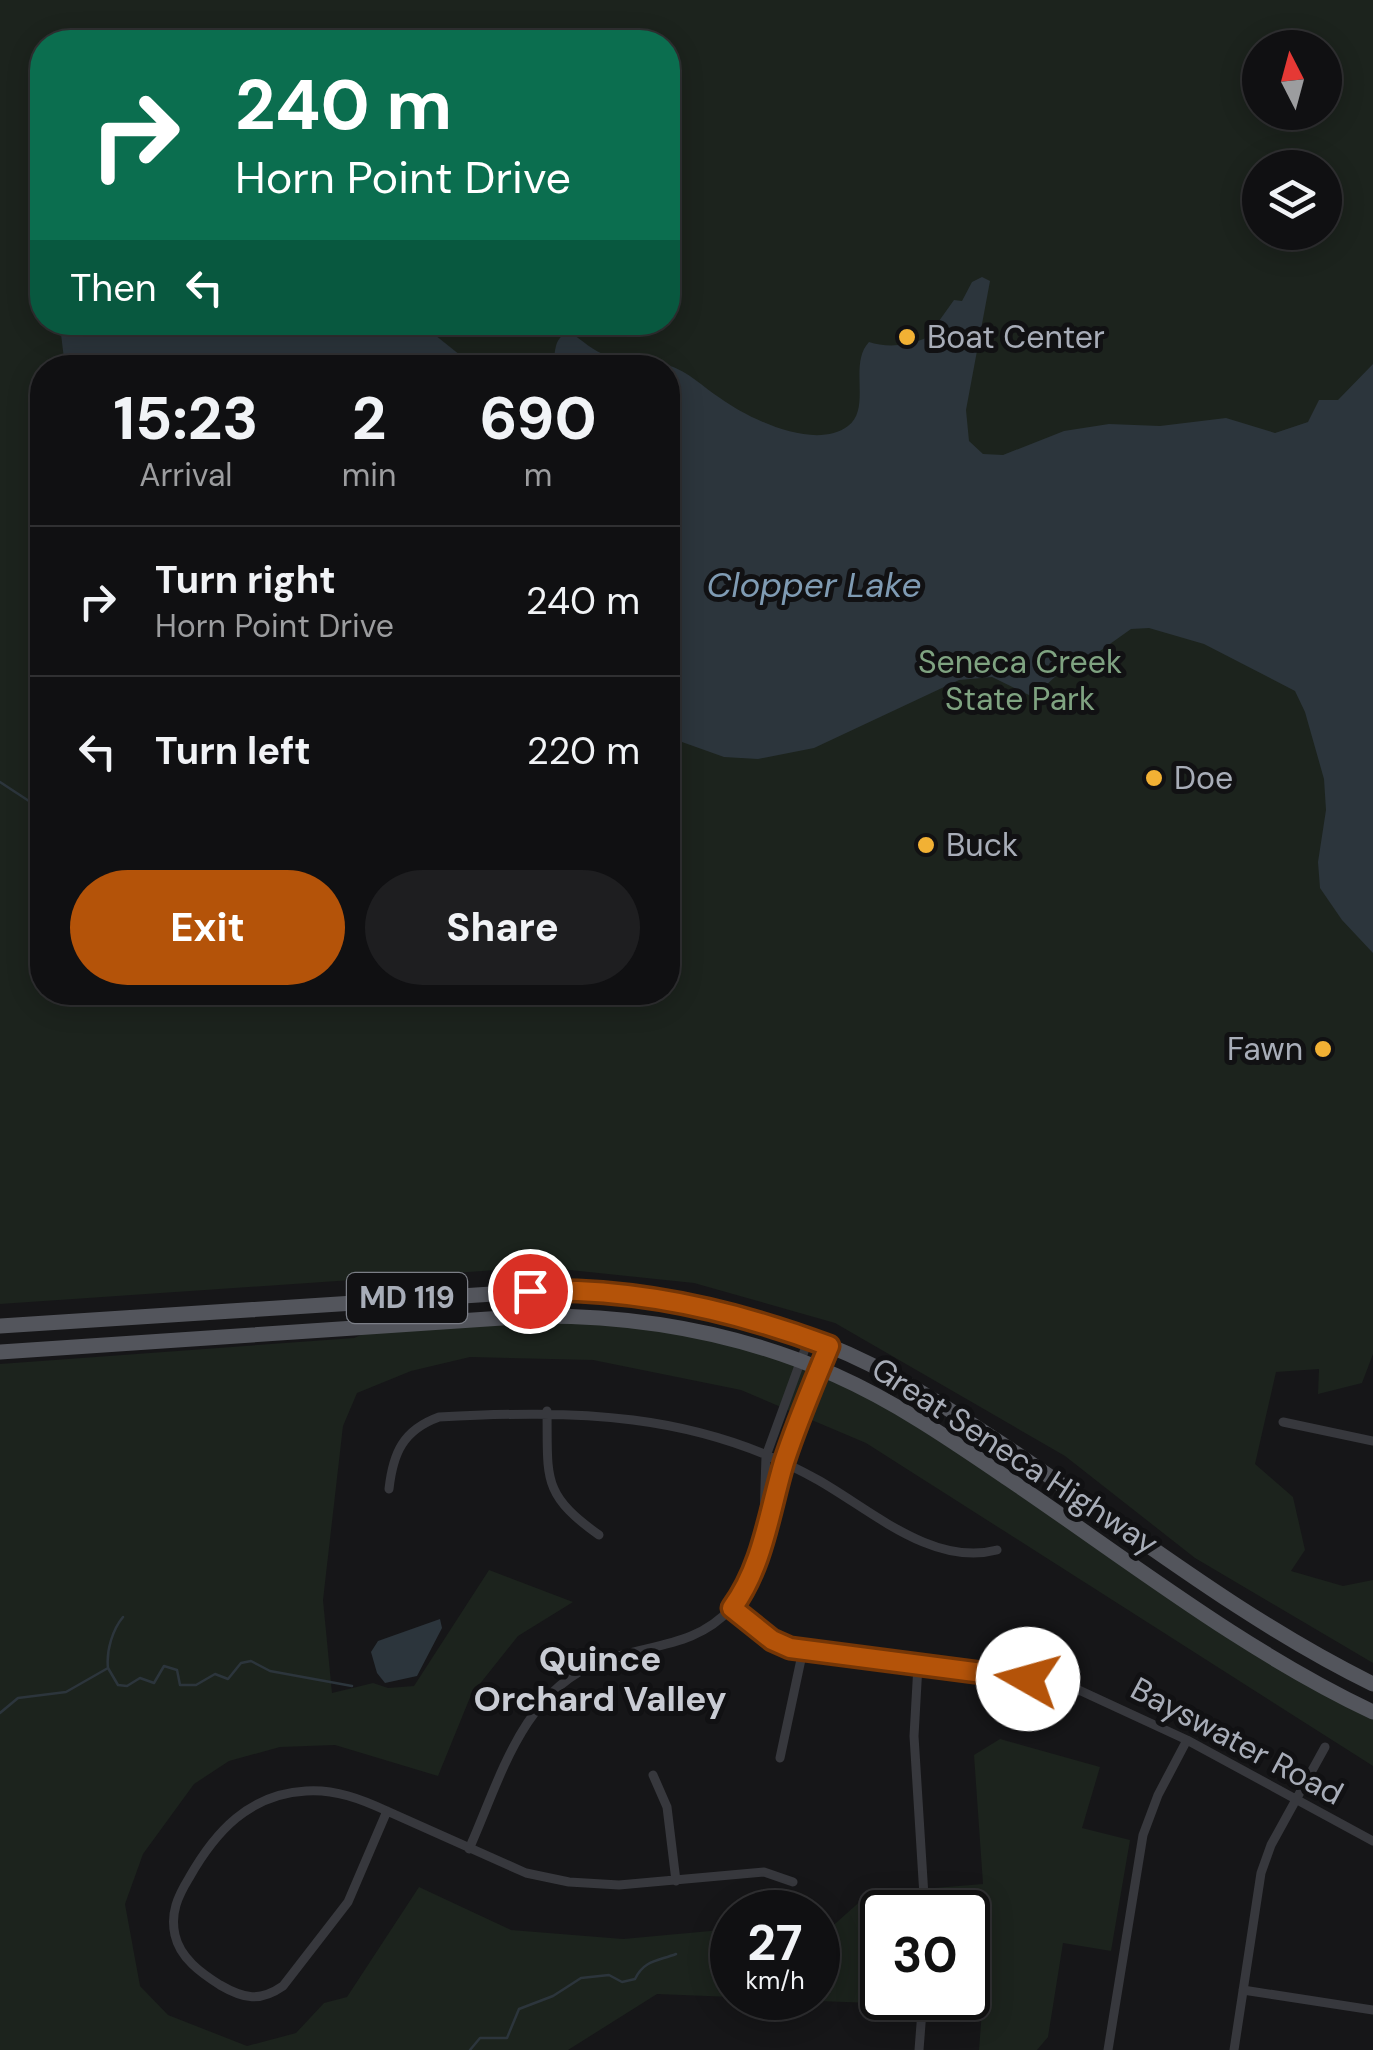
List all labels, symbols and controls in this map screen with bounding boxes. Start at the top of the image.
north arrow [1242,30,1342,130]
map controls [1242,30,1342,250]
text: 240 m [235,60,452,151]
icon: right [70,70,200,200]
text: Horn Point Drive [235,148,571,207]
button: layers [1242,150,1342,250]
icon: left [177,260,232,315]
text: Then [70,263,157,313]
place label: Boat Center [927,316,1105,358]
marker: Boat Center [896,326,918,348]
text: 15:23 [113,379,258,458]
text: 2 [352,379,386,458]
text: 690 [480,379,597,458]
text: Arrival [139,454,232,496]
text: min [342,454,396,496]
text: m [524,454,552,496]
text: Turn right [155,555,336,605]
water label: Clopper Lake [706,562,922,608]
icon: right [70,574,125,629]
text: 240 m [526,576,640,626]
text: Horn Point Drive [155,605,394,647]
park label: Seneca Creek State Park [918,641,1122,720]
icon: left [70,724,125,779]
text: Turn left [155,726,311,776]
text: 220 m [527,726,640,776]
place label: Doe [1174,757,1233,799]
marker: Doe [1143,767,1165,789]
place label: Buck [946,824,1018,866]
marker: Buck [915,834,937,856]
button: Exit [70,870,345,985]
button: Share [365,870,640,985]
place label: Fawn [1227,1028,1303,1070]
marker: Fawn [1312,1038,1334,1060]
pin [488,1249,573,1334]
icon: arrive [503,1264,558,1319]
road number: MD 119 [347,1273,467,1323]
street label: Great Seneca Highway [864,1348,1166,1565]
position arrow [976,1627,1080,1731]
district label: Quince Orchard Valley [473,1636,727,1722]
street label: Bayswater Road [1124,1667,1350,1815]
speed limit sign: 30 [860,1890,990,2020]
text: 27 [747,1910,803,1976]
text: km/h [745,1964,805,1997]

